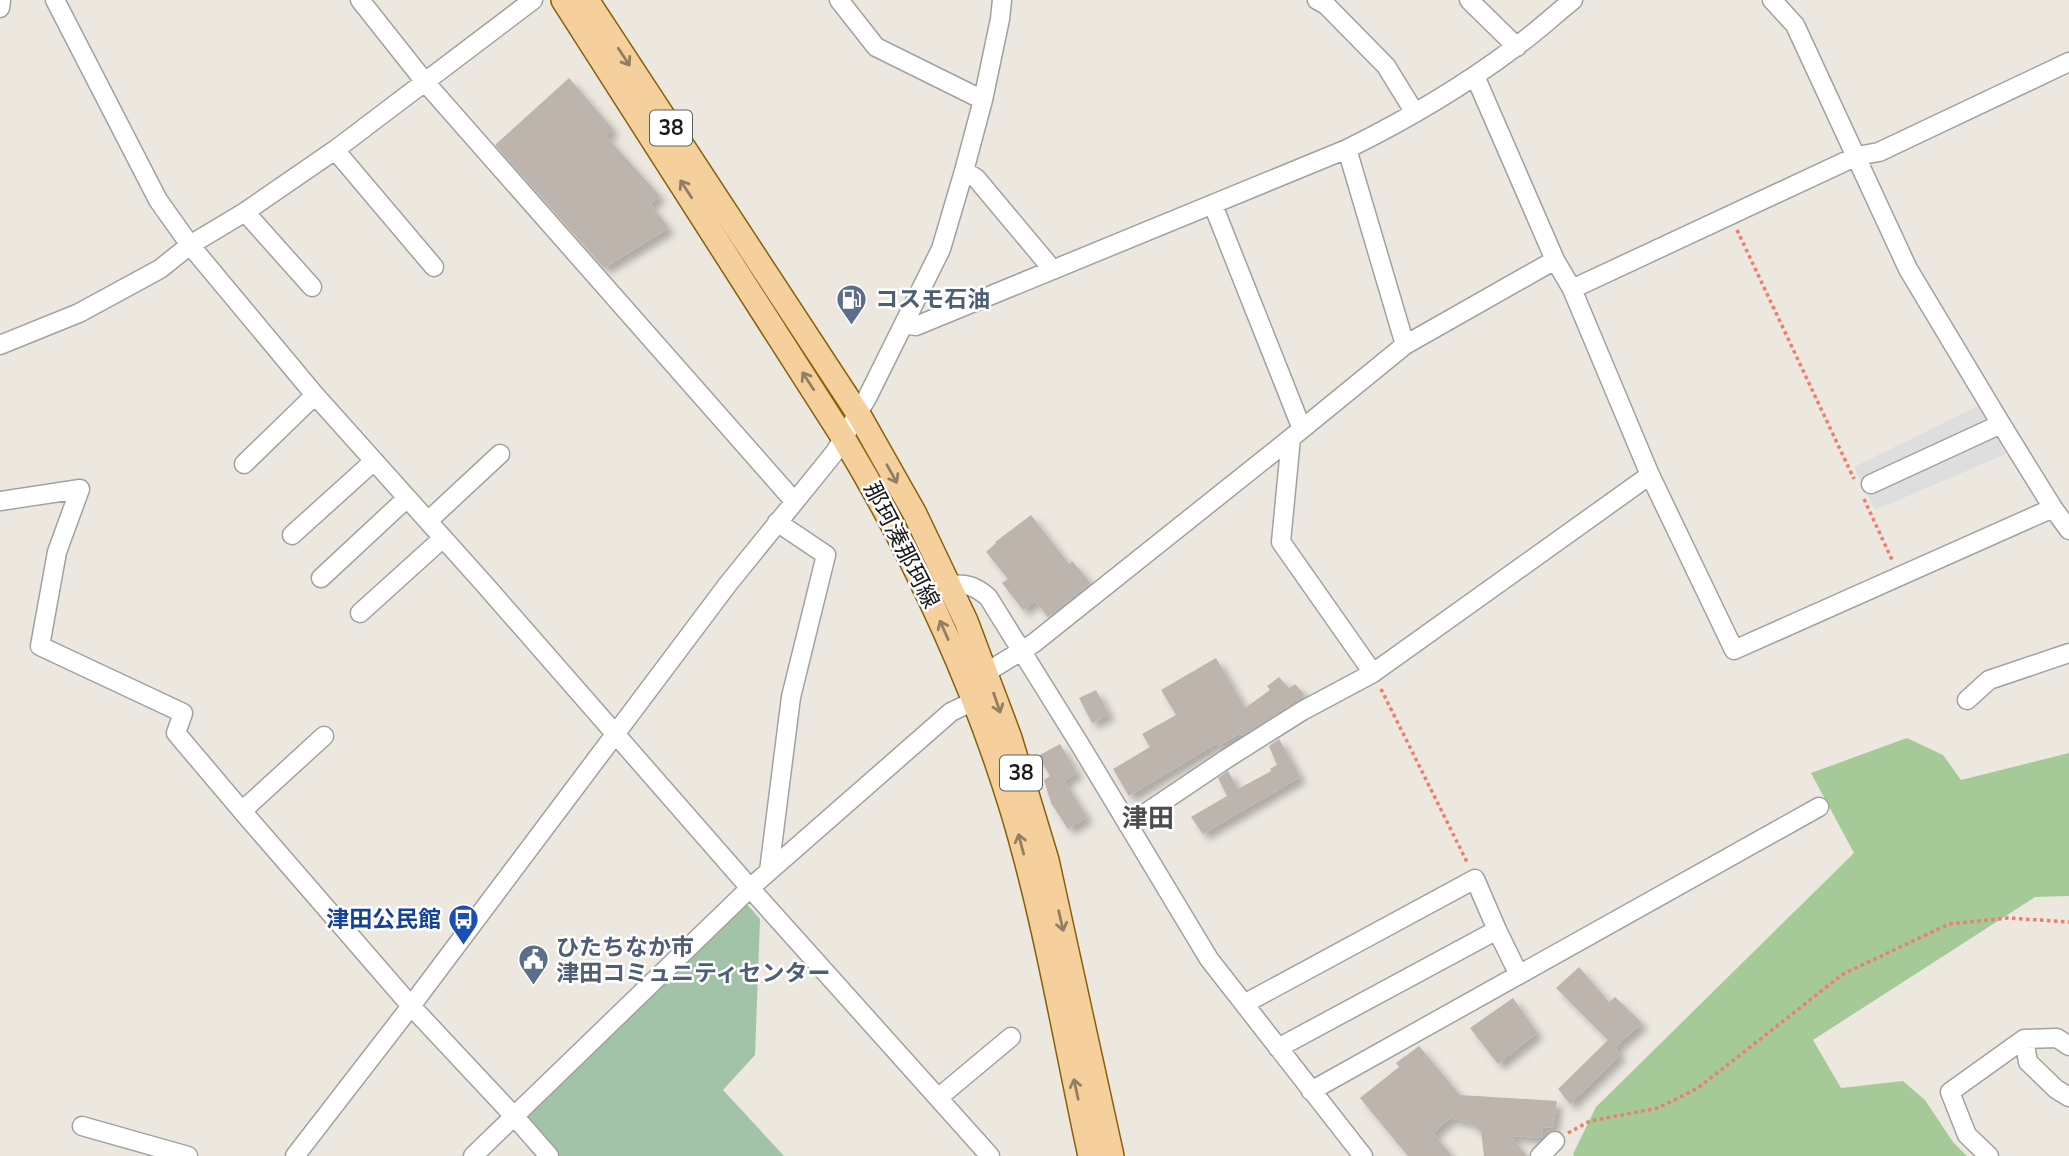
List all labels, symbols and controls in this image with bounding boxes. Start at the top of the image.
one-way arrow [617,47,631,67]
road number: 38 [650,110,692,146]
one-way arrow [678,180,693,199]
fuel station icon: コスモ石油 [835,282,869,326]
place label: コスモ石油 [875,284,990,315]
one-way arrow [801,371,815,391]
one-way arrow [886,463,899,484]
street label: 那珂湊那珂線 [856,477,947,614]
one-way arrow [937,619,950,641]
one-way arrow [992,691,1004,713]
road number: 38 [1000,756,1042,790]
district label: 津田 [1122,801,1174,836]
one-way arrow [1013,833,1026,855]
bus stop icon: 津田公民館 [447,902,481,946]
place label: 津田公民館 [326,904,441,935]
one-way arrow [1055,909,1068,932]
place label: ひたちなか市 津田コミュニティセンター [556,932,831,989]
public building icon: ひたちなか市 津田コミュニティセンター [516,943,550,987]
one-way arrow [1068,1078,1082,1101]

